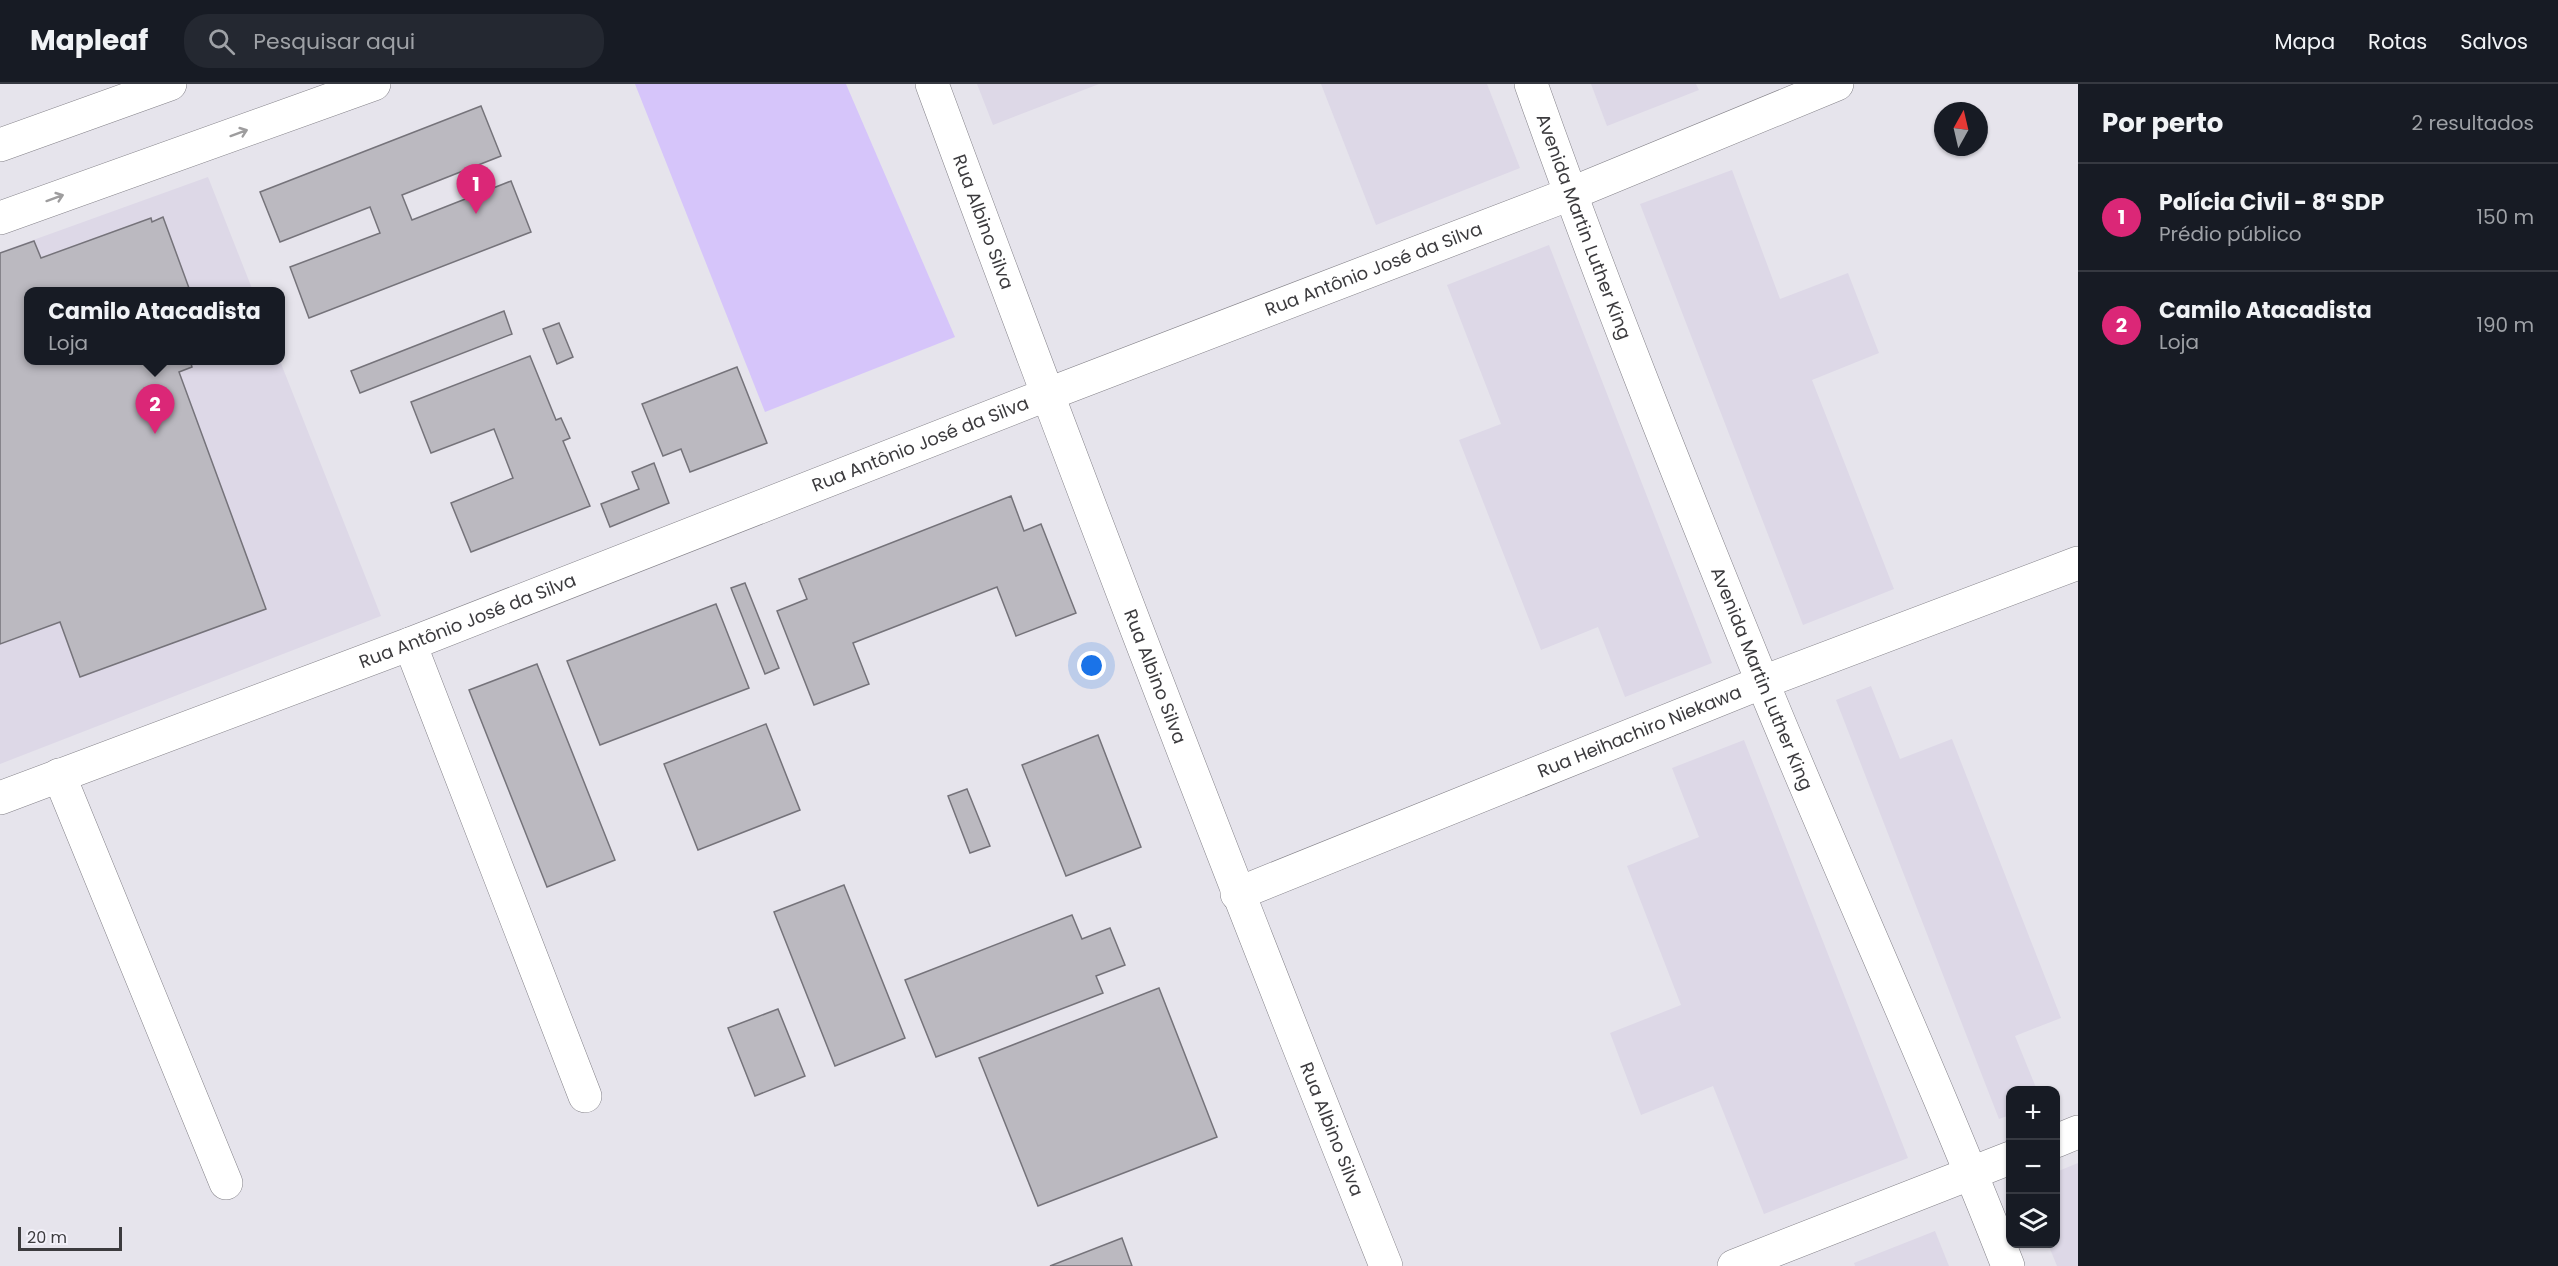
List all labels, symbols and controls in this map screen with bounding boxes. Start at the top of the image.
search box [184,14,604,68]
text: Mapleaf [30,21,148,60]
icon: search [205,25,238,58]
text: Pesquisar aqui [253,26,415,57]
text: Mapa [2274,27,2335,56]
text: Rotas [2368,27,2427,56]
text: Salvos [2460,27,2528,56]
north arrow [1934,102,1988,156]
text: Por perto [2102,105,2223,141]
text: 2 resultados [2412,109,2534,137]
street label: Avenida Martin Luther King [1531,110,1638,343]
one-way arrow [229,126,248,137]
street label: Rua Albino Silva [947,151,1020,293]
pin: 1 [456,164,496,214]
text: Polícia Civil - 8ª SDP [2159,187,2384,218]
one-way arrow [45,192,64,203]
text: 1 [2118,203,2125,231]
text: 150 m [2477,203,2534,231]
street label: Rua Antônio José da Silva [1261,216,1486,322]
text: Prédio público [2159,220,2302,248]
popup [24,287,285,365]
text: Camilo Atacadista [2159,295,2372,326]
text: Camilo Atacadista [48,296,261,327]
text: 2 [2116,311,2127,339]
text: 190 m [2477,311,2534,339]
text: Loja [2159,328,2199,356]
text: Loja [48,329,88,357]
pin: 2 [136,384,174,434]
street label: Rua Antônio José da Silva [808,390,1032,497]
street label: Avenida Martin Luther King [1705,563,1819,794]
street label: Rua Antônio José da Silva [355,567,580,674]
street label: Rua Albino Silva [1118,605,1193,747]
your location [1077,651,1106,680]
street label: Rua Heihachiro Niekawa [1534,679,1745,784]
street label: Rua Albino Silva [1294,1058,1370,1200]
map controls [2006,1086,2060,1248]
button: + [2006,1086,2060,1140]
button: − [2006,1140,2060,1194]
button: layers [2006,1194,2060,1248]
scale bar [18,1224,122,1252]
text: 20 m [27,1226,67,1249]

